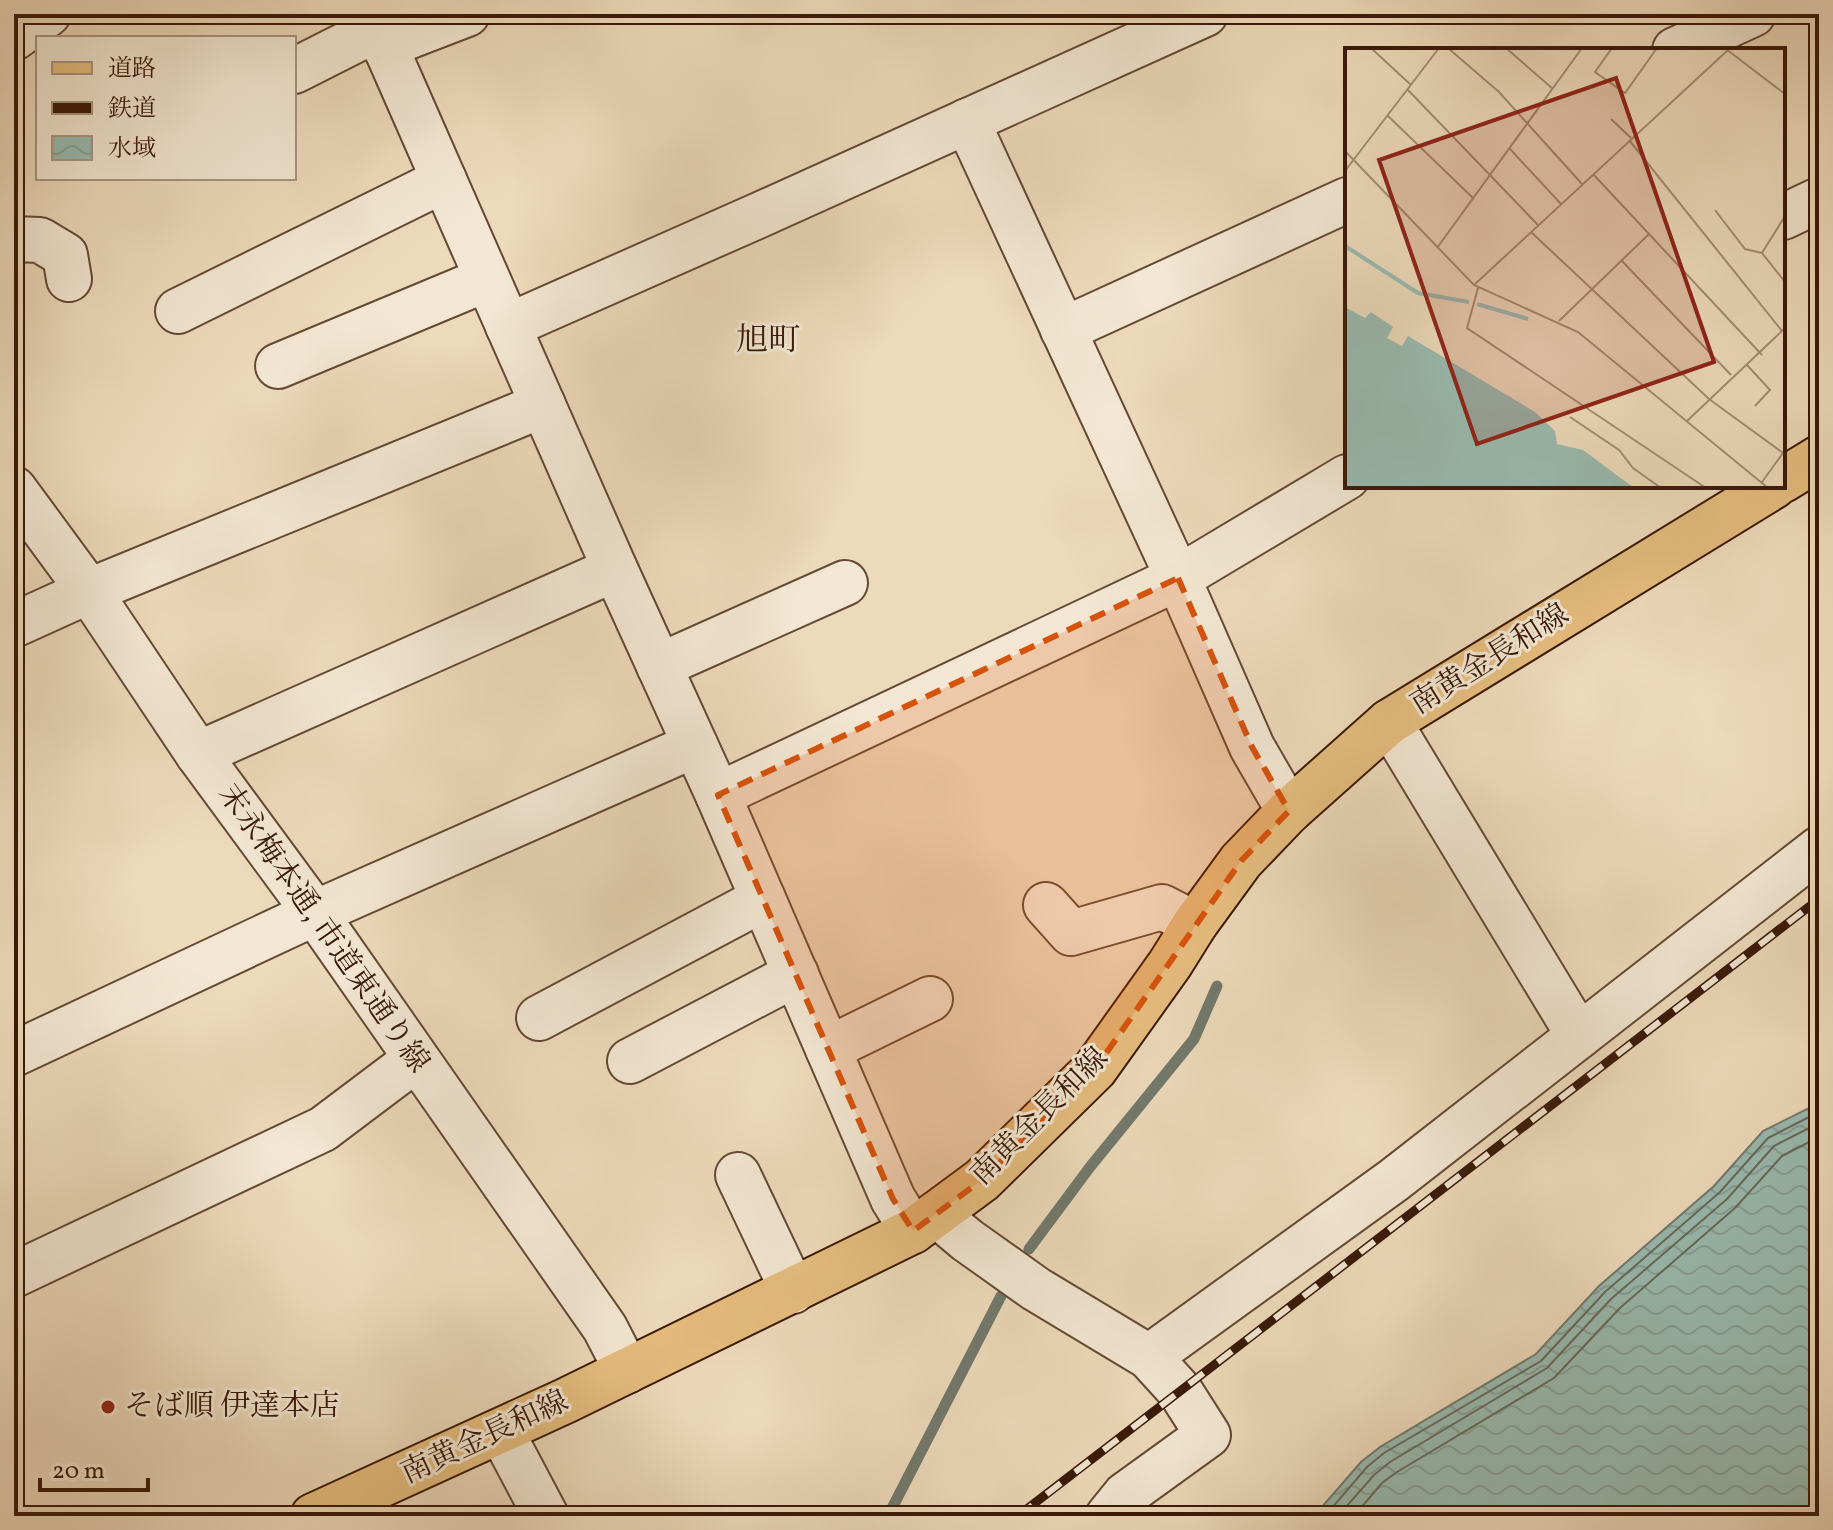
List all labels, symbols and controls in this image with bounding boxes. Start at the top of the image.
legend [36,36,296,180]
inset map [1345,48,1785,488]
text: 道路 [108,53,156,87]
text: 鉄道 [108,93,156,127]
text: 水域 [108,133,156,167]
district label: 旭町 [736,320,800,364]
street label: 南黄金長和線 [1403,594,1577,726]
street label: 末永梅本通, 市道東通り線 [207,776,439,1082]
street label: 南黄金長和線 [962,1039,1118,1195]
street label: 南黄金長和線 [395,1381,575,1495]
place label: そば順 伊達本店 [124,1386,340,1428]
marker: そば順 伊達本店 [99,1398,117,1416]
scale bar [40,1442,148,1492]
text: 20 m [52,1455,105,1489]

